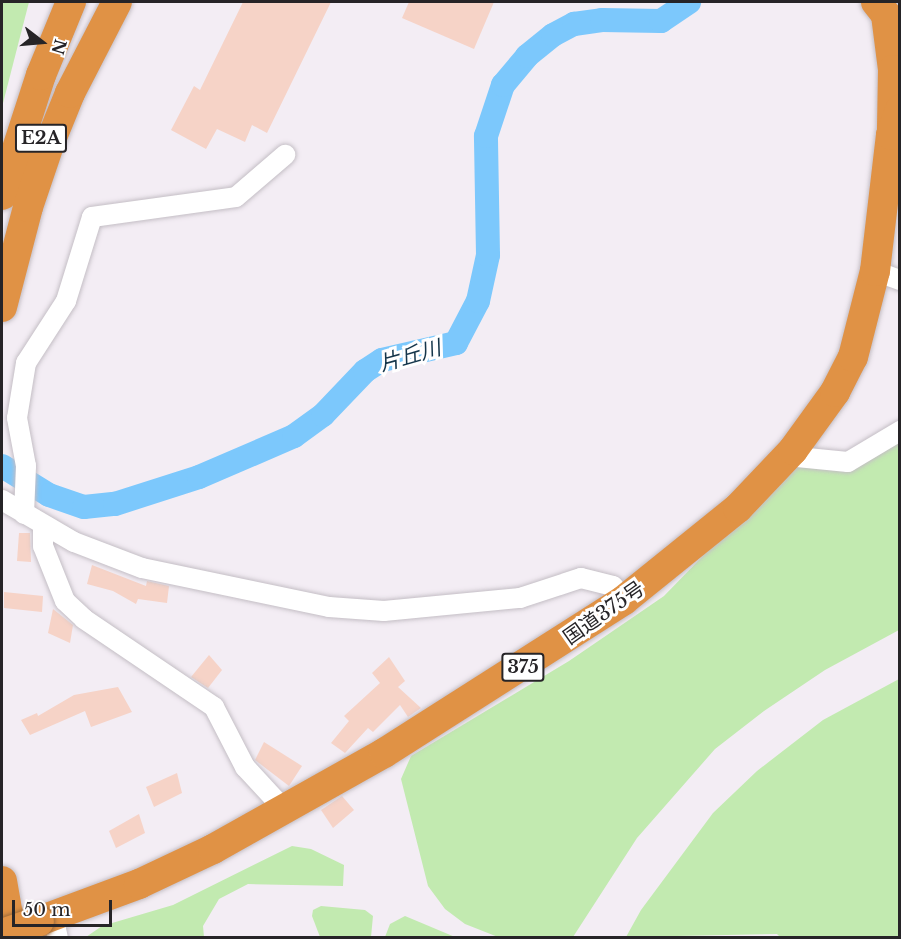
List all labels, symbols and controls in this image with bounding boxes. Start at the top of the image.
north arrow [12,12,72,72]
text: N [48,37,71,57]
road number: E2A [14,123,68,153]
water label: 片丘川 [376,335,444,377]
street label: 国道375号 [559,576,649,650]
road number: 375 [500,652,546,682]
scale bar [15,888,116,926]
text: 50 m [23,899,71,921]

